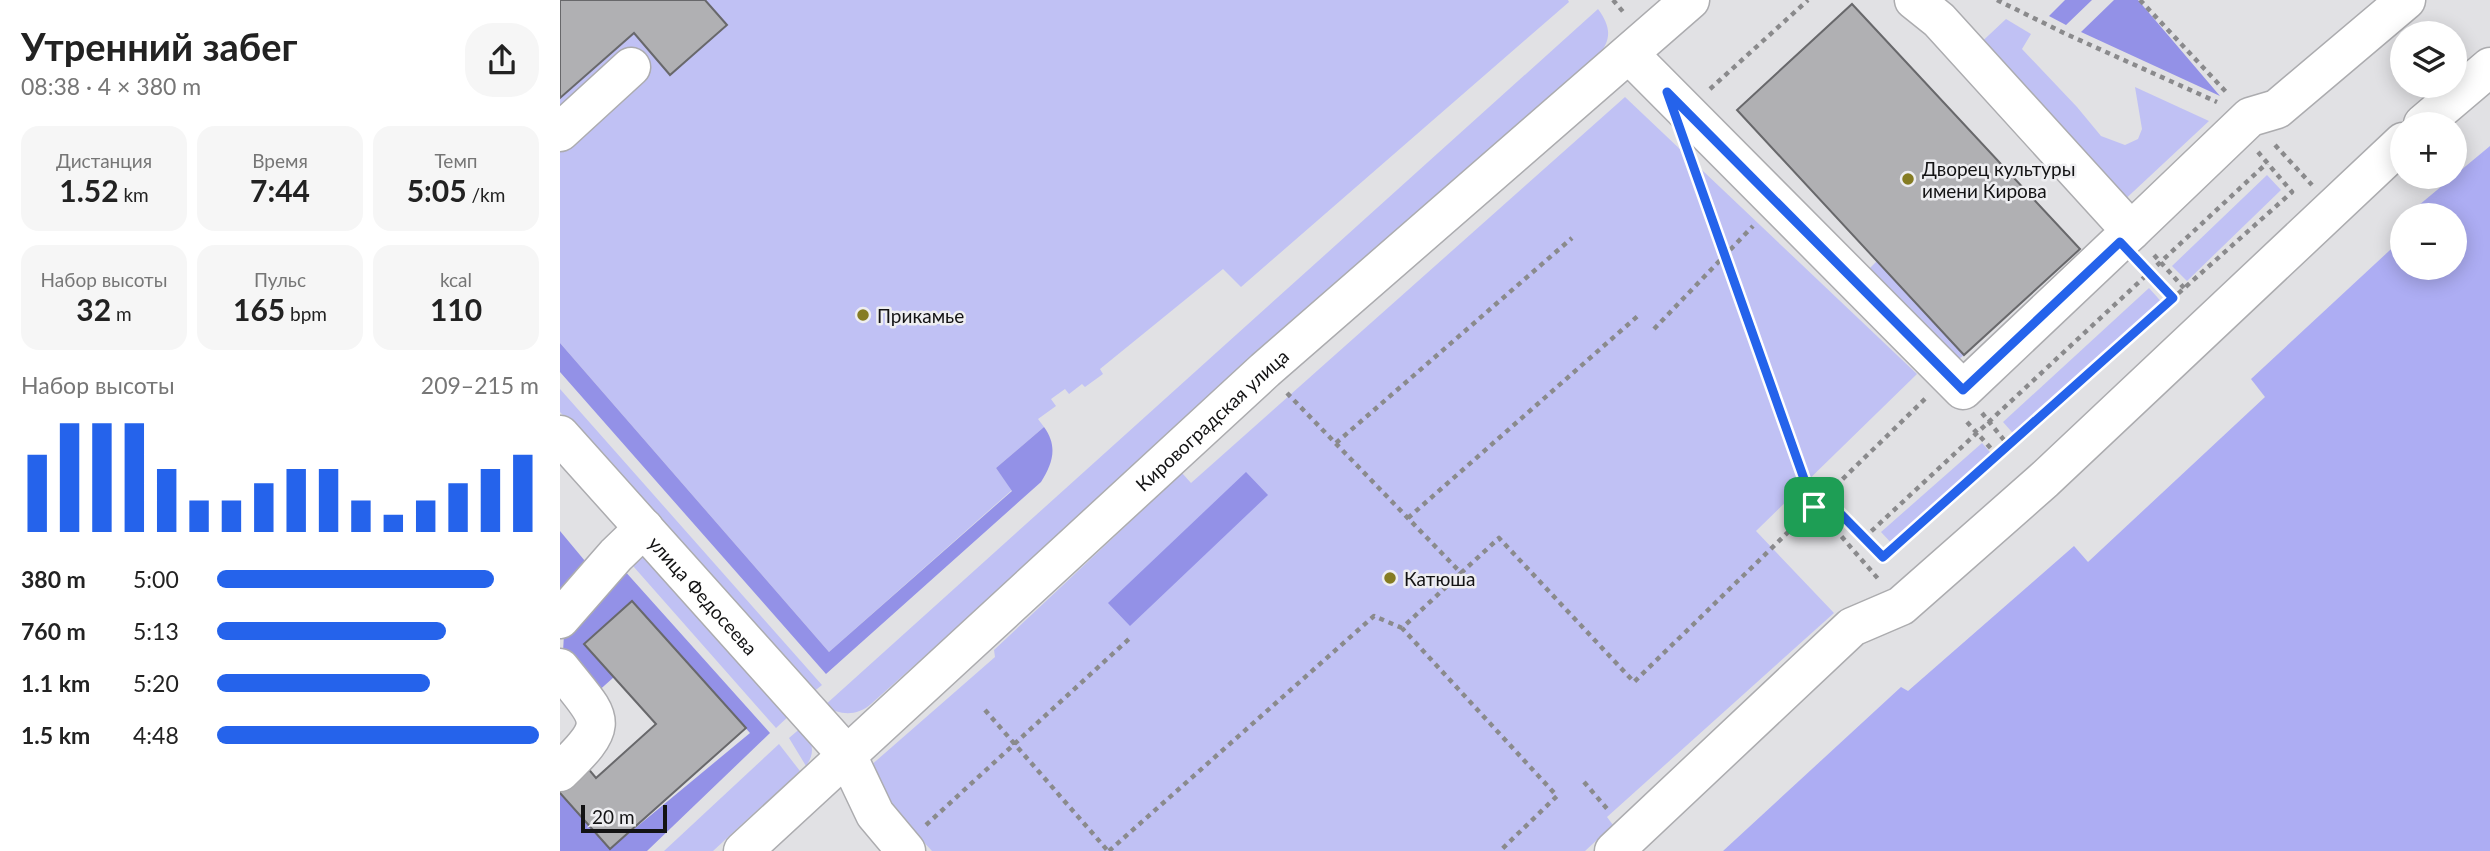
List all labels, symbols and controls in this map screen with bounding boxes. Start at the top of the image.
map controls [2390,21,2467,280]
button: layers [2390,21,2467,98]
text: Утренний забег [21,23,298,69]
button: share [465,23,539,97]
text: 08:38 · 4 × 380 m [21,72,201,100]
button: + [2390,112,2467,189]
text: Дистанция [56,149,152,172]
text: Время [252,149,308,172]
text: Темп [434,149,478,172]
place label: Дворец культуры имени Кирова [1922,157,2075,202]
marker: Дворец культуры имени Кирова [1900,171,1916,187]
text: 1.52 [59,172,119,208]
text: 7:44 [250,172,310,208]
text: 5:05 [407,172,467,208]
text: km [119,183,149,206]
text: /km [467,183,505,206]
button: − [2390,203,2467,280]
text: Набор высоты [41,268,167,291]
text: Пульс [254,268,306,291]
text: kcal [440,268,472,291]
text: 32 [76,291,111,327]
text: 165 [233,291,285,327]
text: 110 [430,291,482,327]
text: m [111,302,132,325]
text: bpm [285,302,327,325]
place label: Прикамье [877,304,964,327]
marker: Прикамье [855,307,871,323]
street label: Кировоградская улица [1130,344,1293,495]
text: Набор высоты [21,371,175,399]
text: 209–215 m [421,371,539,399]
pin [1784,477,1844,537]
icon: arrive [1795,488,1833,526]
street label: улица Федосеева [644,531,763,659]
text: 380 m [21,565,86,593]
text: 5:00 [133,565,179,593]
place label: Катюша [1404,567,1475,590]
marker: Катюша [1382,570,1398,586]
text: 760 m [21,617,86,645]
text: 5:13 [133,617,179,645]
text: 1.1 km [21,669,90,697]
text: 5:20 [133,669,179,697]
text: 1.5 km [21,721,90,749]
text: 4:48 [133,721,179,749]
scale bar [581,802,667,834]
text: 20 m [592,805,635,828]

